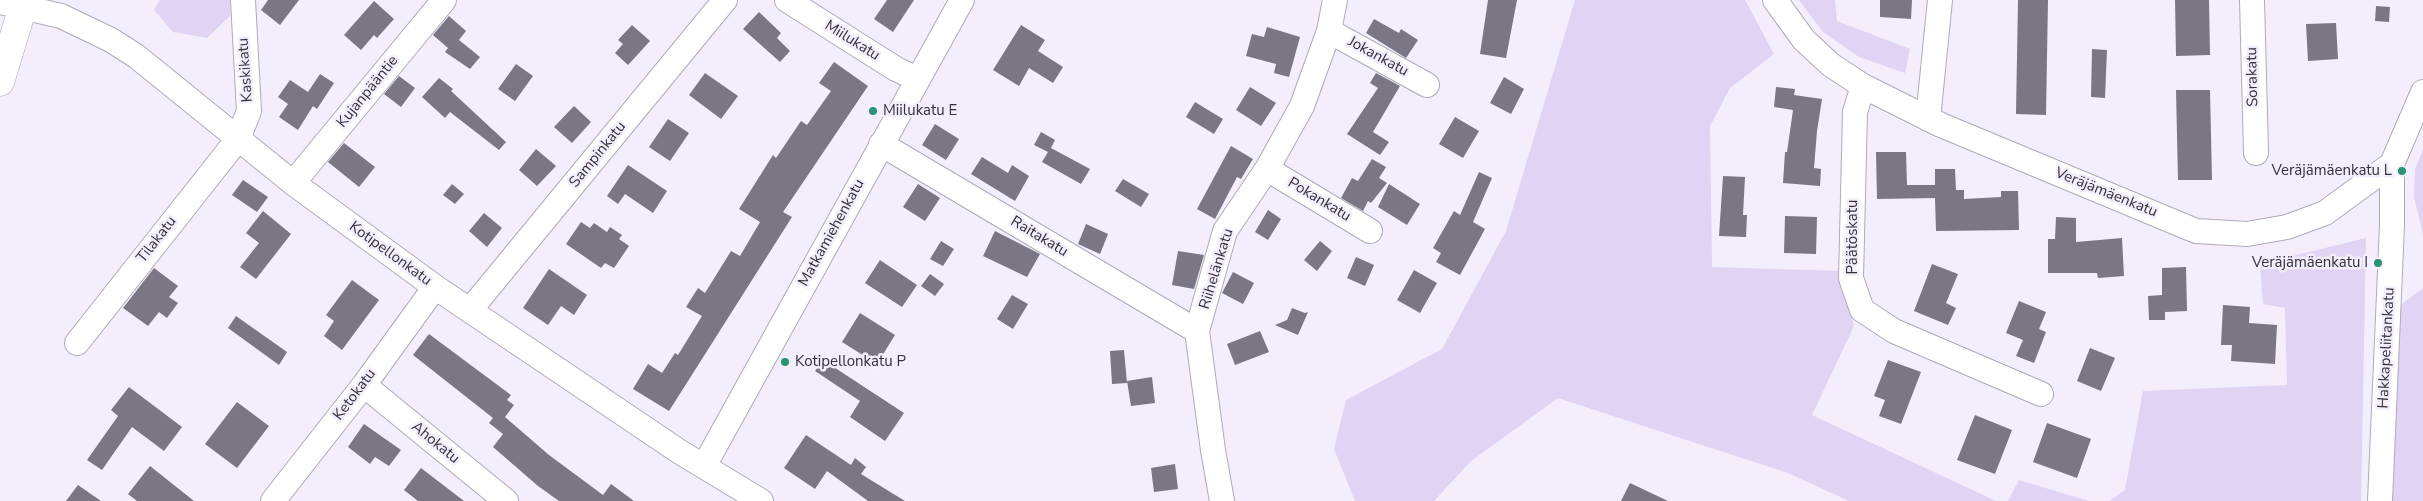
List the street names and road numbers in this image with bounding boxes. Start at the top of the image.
street label: Miilukatu [821,17,883,65]
street label: Jokankatu [1345,33,1411,81]
street label: Kaskikatu [235,37,257,103]
street label: Sorakatu [2243,47,2263,107]
street label: Kujanpääntie [333,52,403,132]
street label: Sampinkatu [566,118,630,192]
street label: Veräjämäenkatu [2052,164,2160,222]
street label: Pokankatu [1284,174,1354,226]
street label: Matkamiehenkatu [795,176,869,290]
street label: Päätöskatu [1844,200,1862,274]
street label: Tilakatu [133,213,181,267]
street label: Raitakatu [1007,213,1071,261]
street label: Kotipellonkatu [345,218,435,290]
street label: Riihelänkatu [1196,226,1238,312]
street label: Hakkapeliitankatu [2375,287,2399,409]
street label: Ketokatu [330,366,380,424]
street label: Ahokatu [407,418,463,468]

